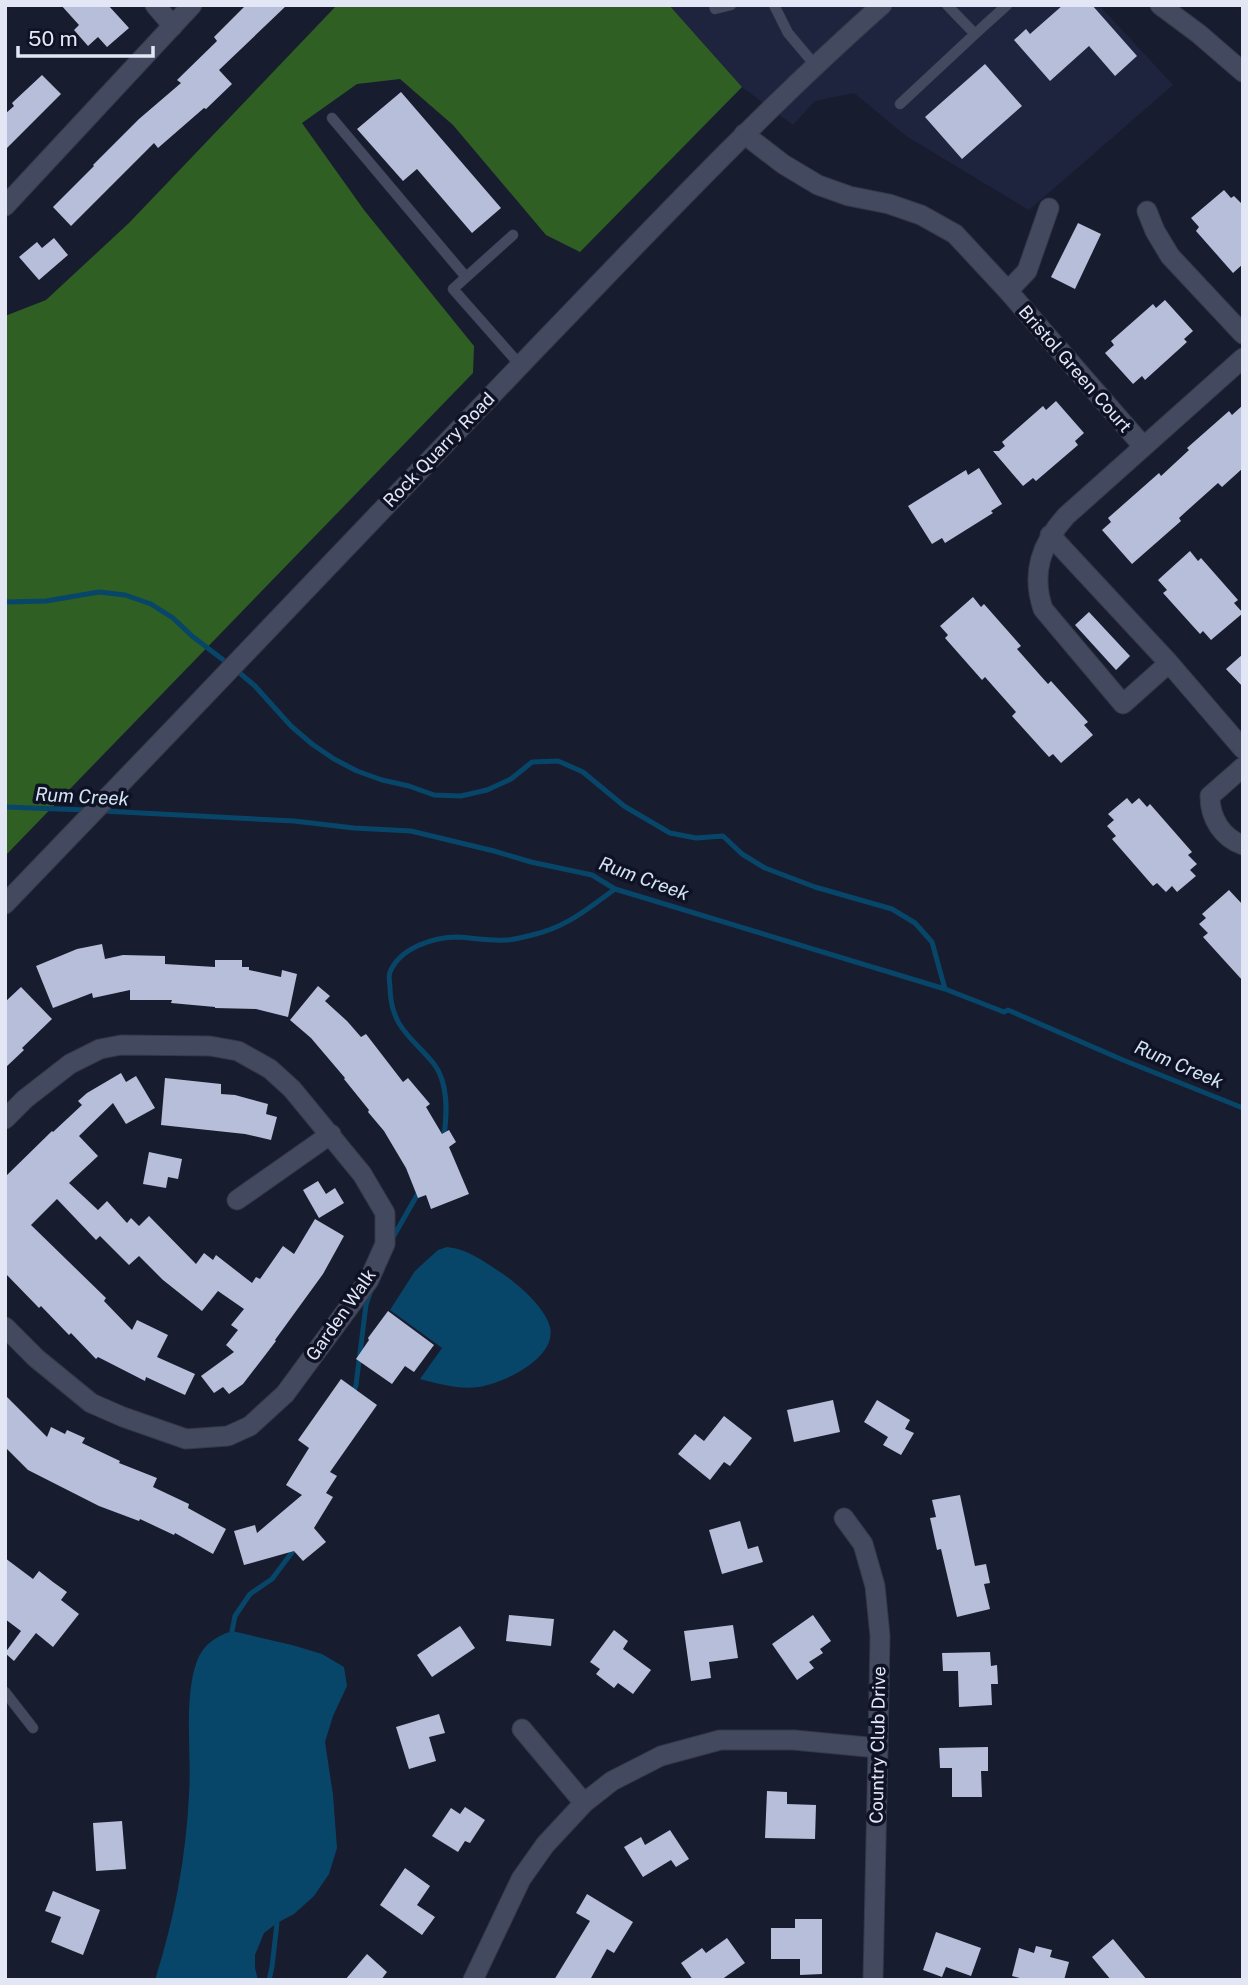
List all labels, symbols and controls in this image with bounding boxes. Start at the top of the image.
scale bar [18,14,152,58]
text: 50 m [28,26,78,51]
street label: Bristol Green Court [1015,301,1136,436]
street label: Rock Quarry Road [379,388,499,511]
water label: Rum Creek [34,783,130,809]
water label: Rum Creek [596,852,693,905]
water label: Rum Creek [1131,1036,1227,1093]
street label: Garden Walk [301,1265,380,1365]
street label: Country Club Drive [866,1666,889,1824]

